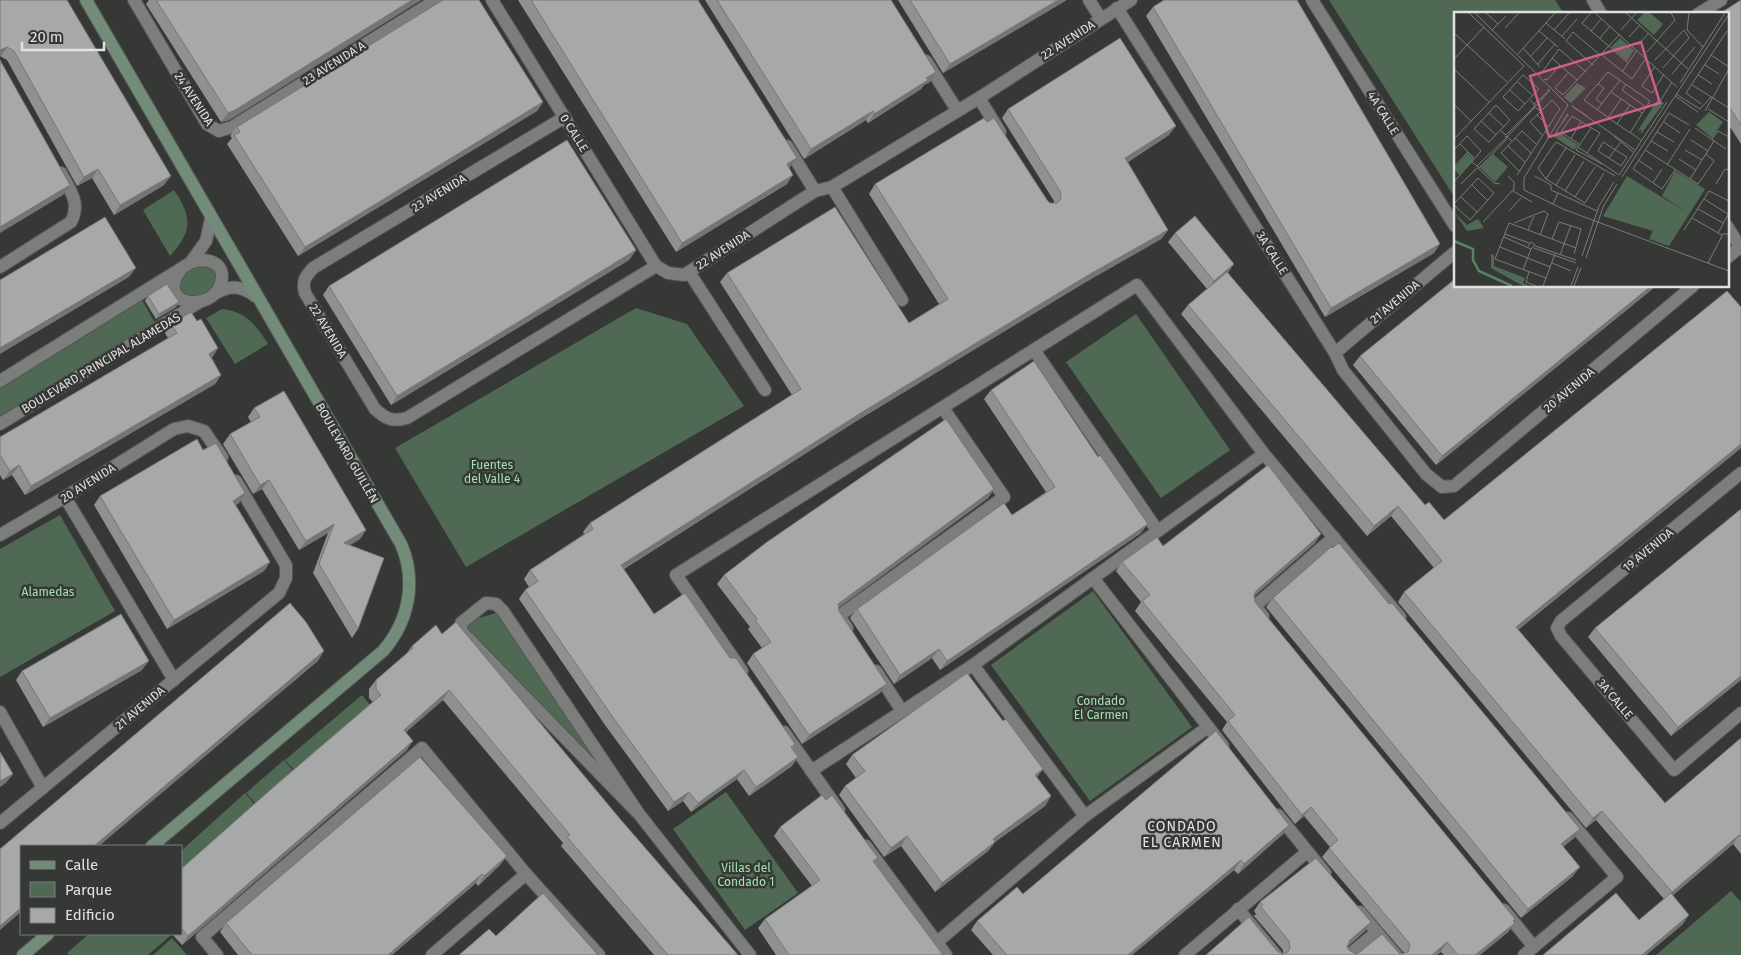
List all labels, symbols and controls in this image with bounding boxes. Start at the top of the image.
inset map [1454,12,1728,288]
street label: 22 AVENIDA [1039,17,1098,63]
scale bar [22,20,105,52]
text: 20 m [30,28,63,46]
street label: 23 AVENIDA A [300,38,368,88]
street label: 24 AVENIDA [171,70,217,129]
street label: 4A CALLE [1364,89,1402,137]
street label: 0 CALLE [557,112,591,154]
street label: 23 AVENIDA [409,171,469,215]
street label: 22 AVENIDA [694,227,753,273]
street label: 3A CALLE [1253,229,1291,277]
street label: 21 AVENIDA [1368,277,1423,327]
street label: 22 AVENIDA [306,301,350,361]
street label: BOULEVARD PRINCIPAL ALAMEDAS [19,310,183,416]
street label: 20 AVENIDA [1541,365,1597,415]
street label: BOULEVARD GUILLÉN [313,400,382,505]
park label: Fuentes del Valle 4 [464,458,521,486]
street label: 20 AVENIDA [58,461,118,505]
street label: 19 AVENIDA [1620,525,1676,575]
park label: Alamedas [22,585,75,599]
street label: 3A CALLE [1594,676,1636,722]
street label: 21 AVENIDA [113,683,168,733]
park label: Condado El Carmen [1074,694,1128,722]
district label: CONDADO EL CARMEN [1142,818,1222,851]
legend [20,845,182,935]
text: Calle [65,856,98,874]
park label: Villas del Condado 1 [718,861,774,889]
text: Parque [65,881,112,899]
text: Edificio [65,906,115,924]

